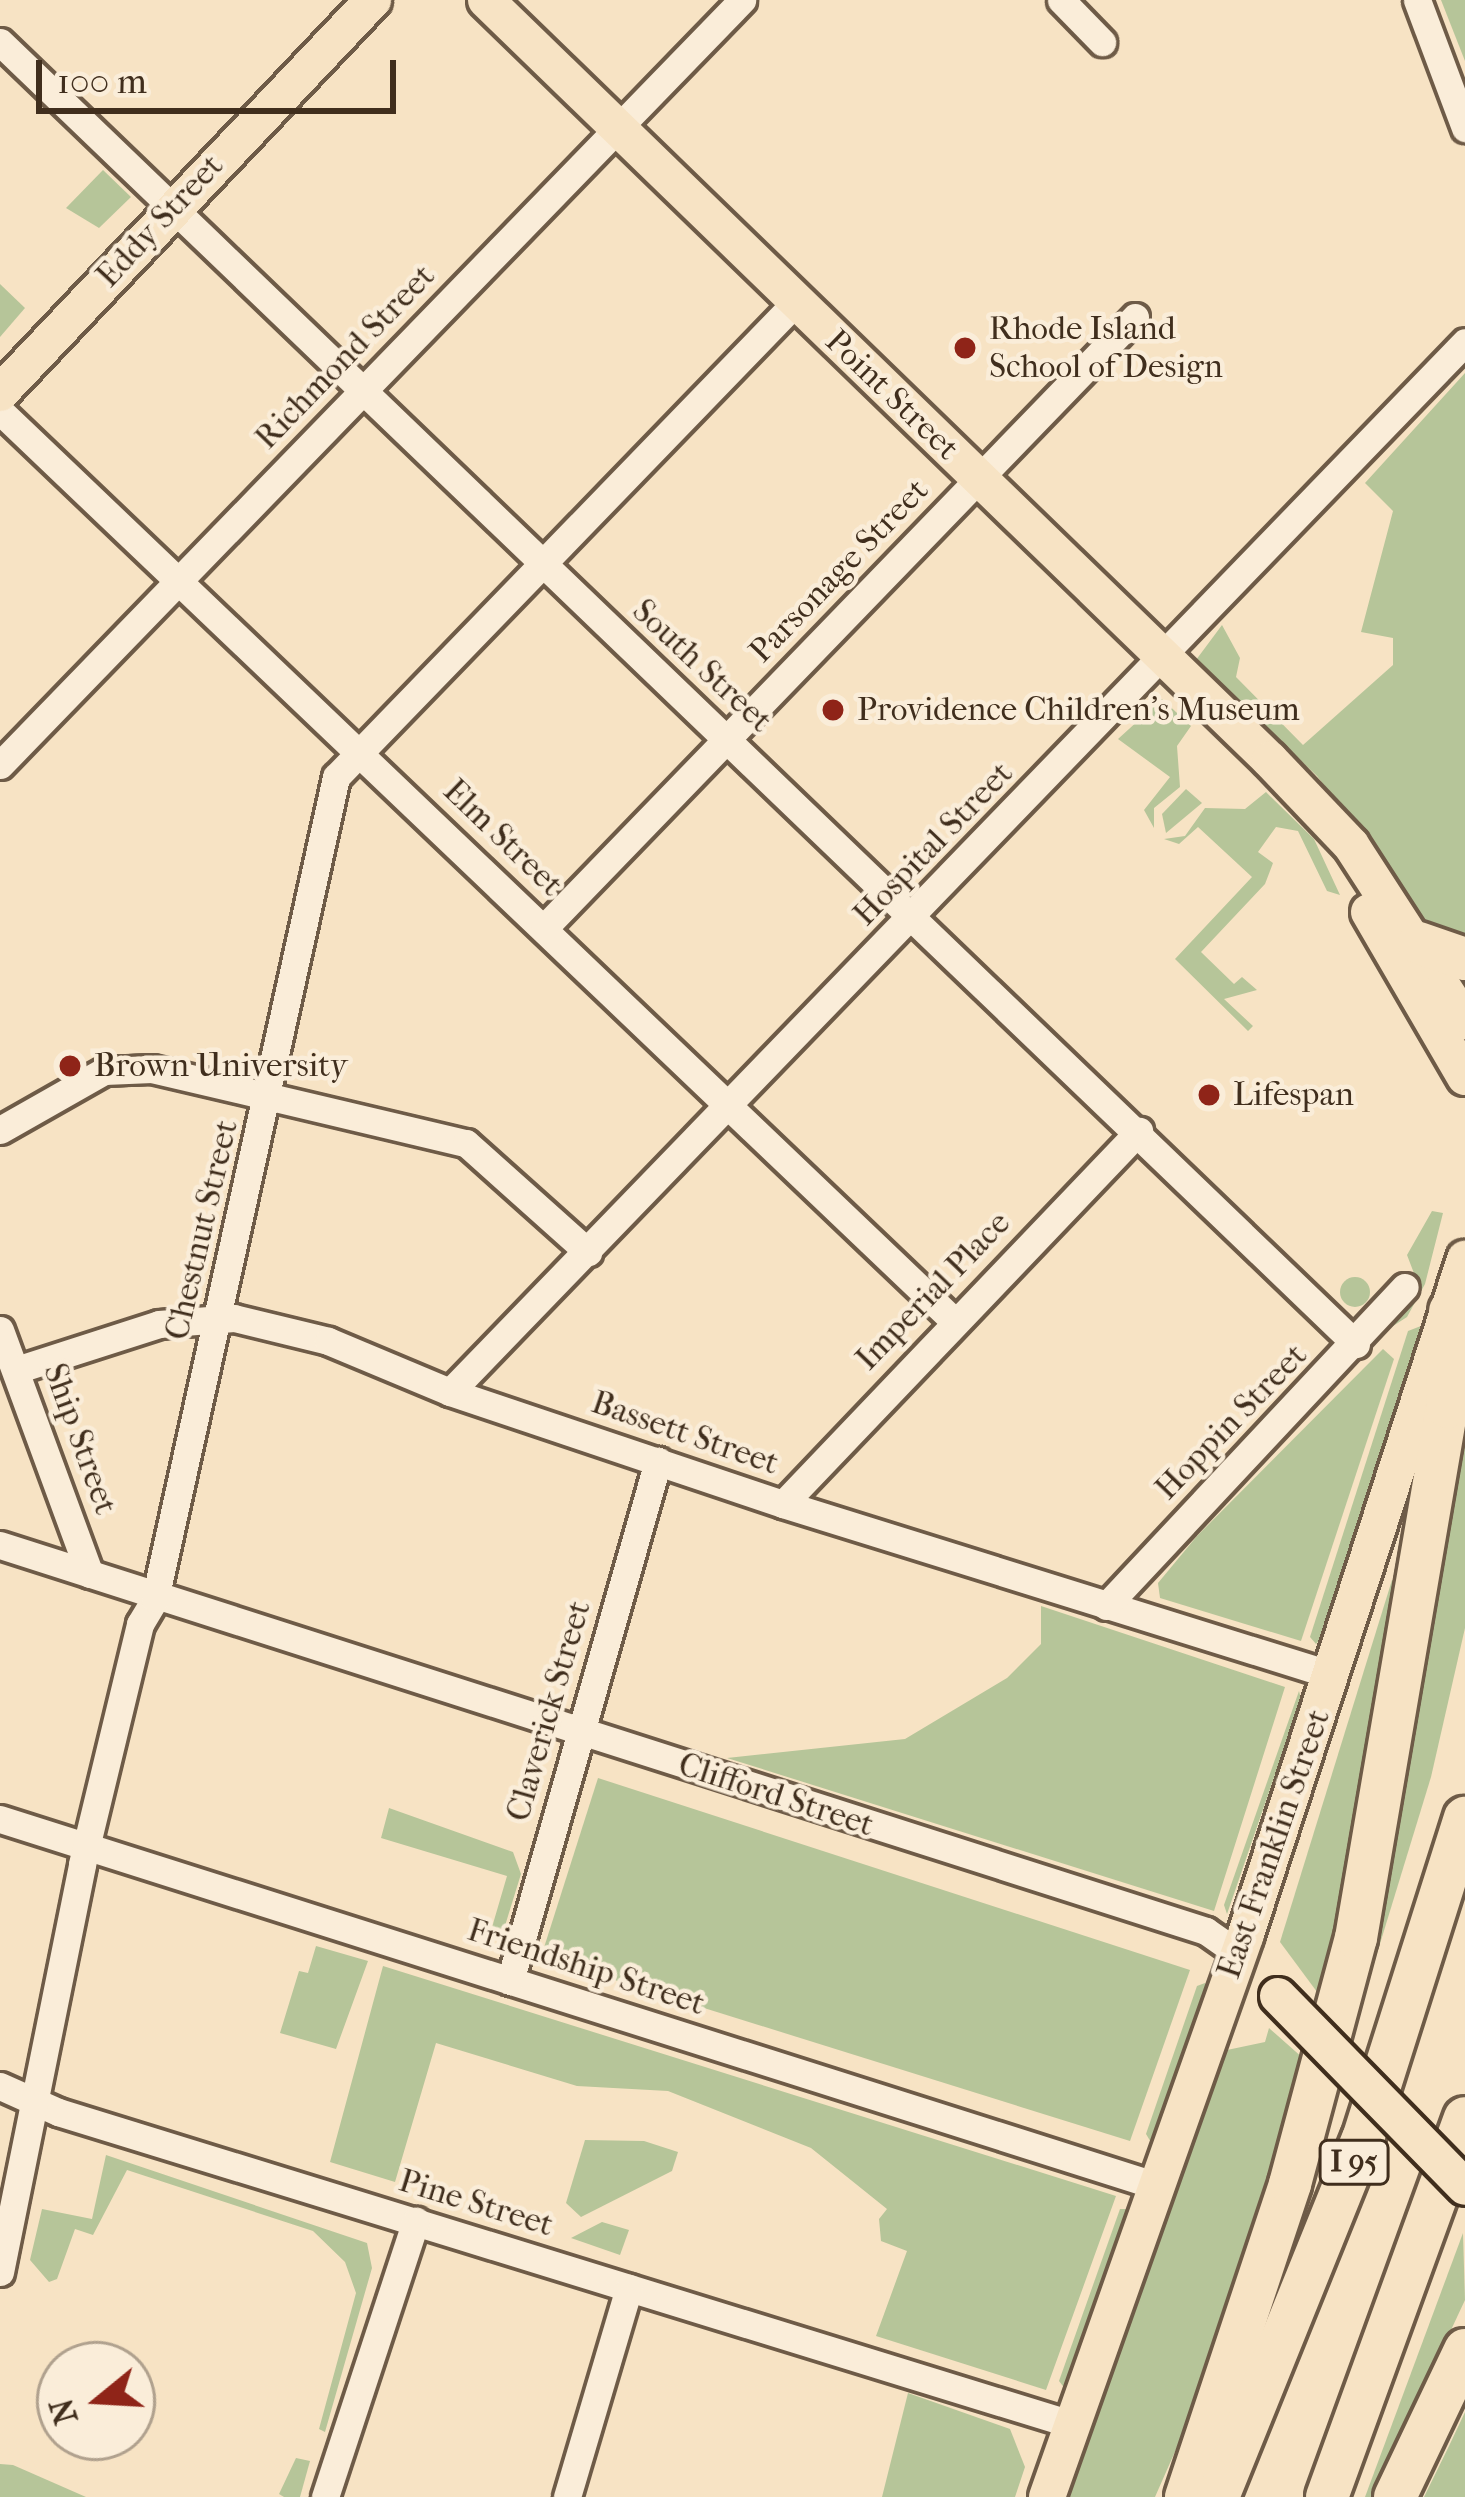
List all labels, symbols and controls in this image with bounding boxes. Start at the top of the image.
scale bar [42,36,402,110]
text: 100 m [57,60,147,102]
street label: Eddy Street [88,146,232,296]
street label: Richmond Street [247,256,443,458]
place label: Rhode Island School of Design [989,309,1223,387]
street label: Point Street [817,322,967,468]
marker: Rhode Island School of Design [952,335,978,361]
street label: Parsonage Street [741,471,937,671]
street label: South Street [624,591,780,741]
place label: Providence Children's Museum [857,690,1300,730]
marker: Providence Children's Museum [820,697,846,723]
street label: Hospital Street [845,754,1021,934]
street label: Elm Street [435,771,571,905]
place label: Brown University [94,1046,347,1086]
marker: Brown University [57,1053,83,1079]
place label: Lifespan [1233,1075,1354,1115]
marker: Lifespan [1196,1082,1222,1108]
street label: Chestnut Street [157,1116,247,1344]
street label: Imperial Place [848,1204,1018,1378]
street label: Hoppin Street [1147,1336,1315,1508]
street label: Ship Street [34,1358,126,1520]
street label: Bassett Street [586,1383,784,1483]
street label: Claverick Street [499,1596,599,1826]
street label: East Franklin Street [1209,1704,1339,1984]
street label: Clifford Street [673,1745,879,1845]
street label: Friendship Street [462,1910,710,2024]
road number: I 95 [1318,2138,1390,2186]
street label: Pine Street [394,2161,558,2245]
north arrow [36,2341,156,2461]
text: N [42,2393,87,2429]

